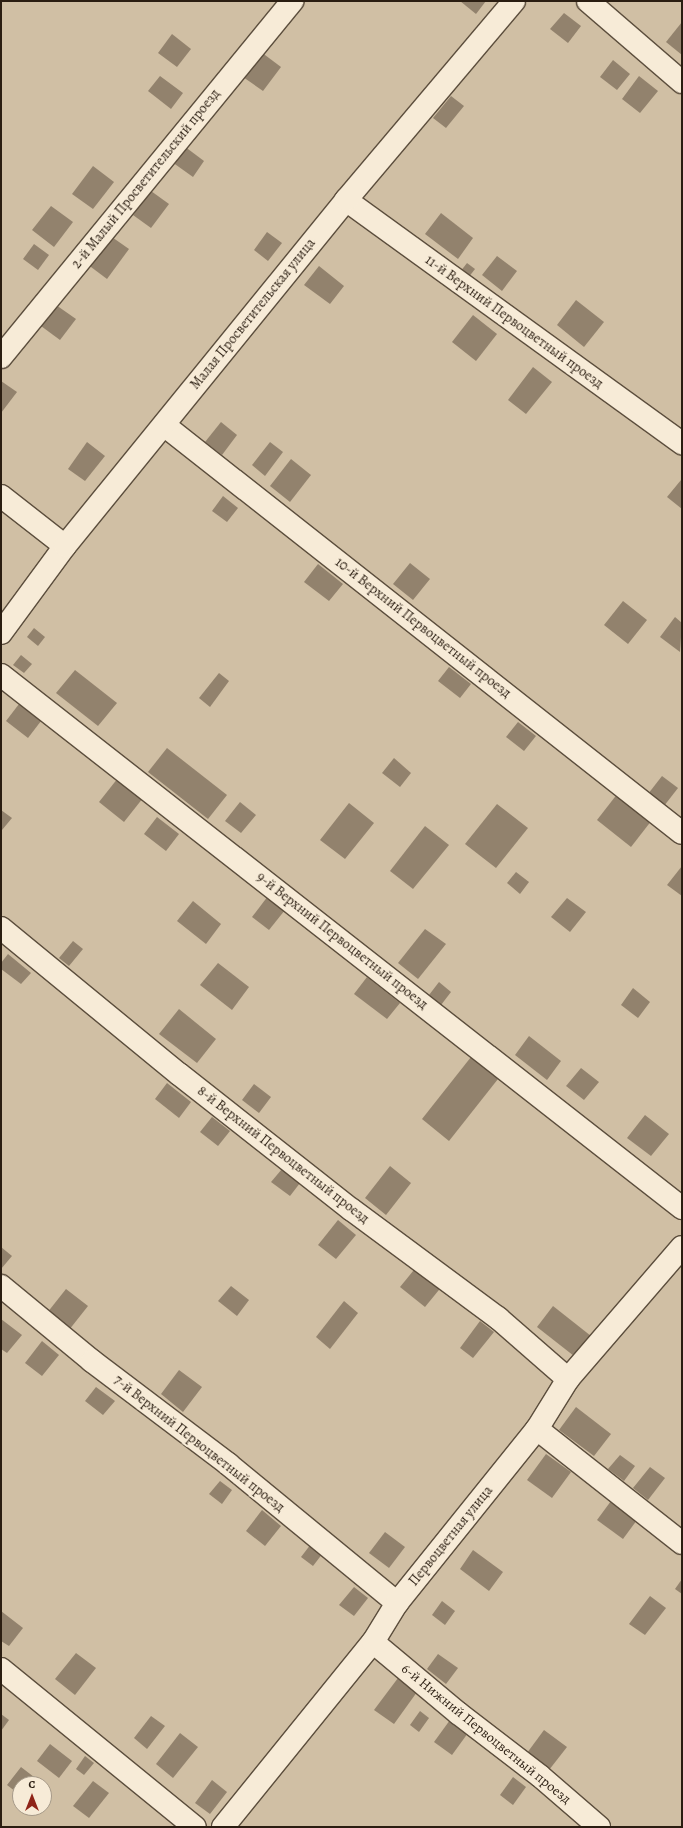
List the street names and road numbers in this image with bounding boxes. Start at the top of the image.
street label: 2-й Малый Просветительский проезд [68,86,224,272]
street label: Малая Просветительская улица [187,235,319,393]
street label: 11-й Верхний Первоцветный проезд [422,252,606,392]
street label: 10-й Верхний Первоцветный проезд [332,554,514,702]
street label: 9-й Верхний Первоцветный проезд [253,869,431,1013]
street label: 8-й Верхний Первоцветный проезд [194,1083,372,1227]
street label: 7-й Верхний Первоцветный проезд [110,1372,288,1516]
street label: Первоцветная улица [405,1483,497,1589]
street label: 6-й Нижний Первоцветный проезд [398,1660,574,1808]

